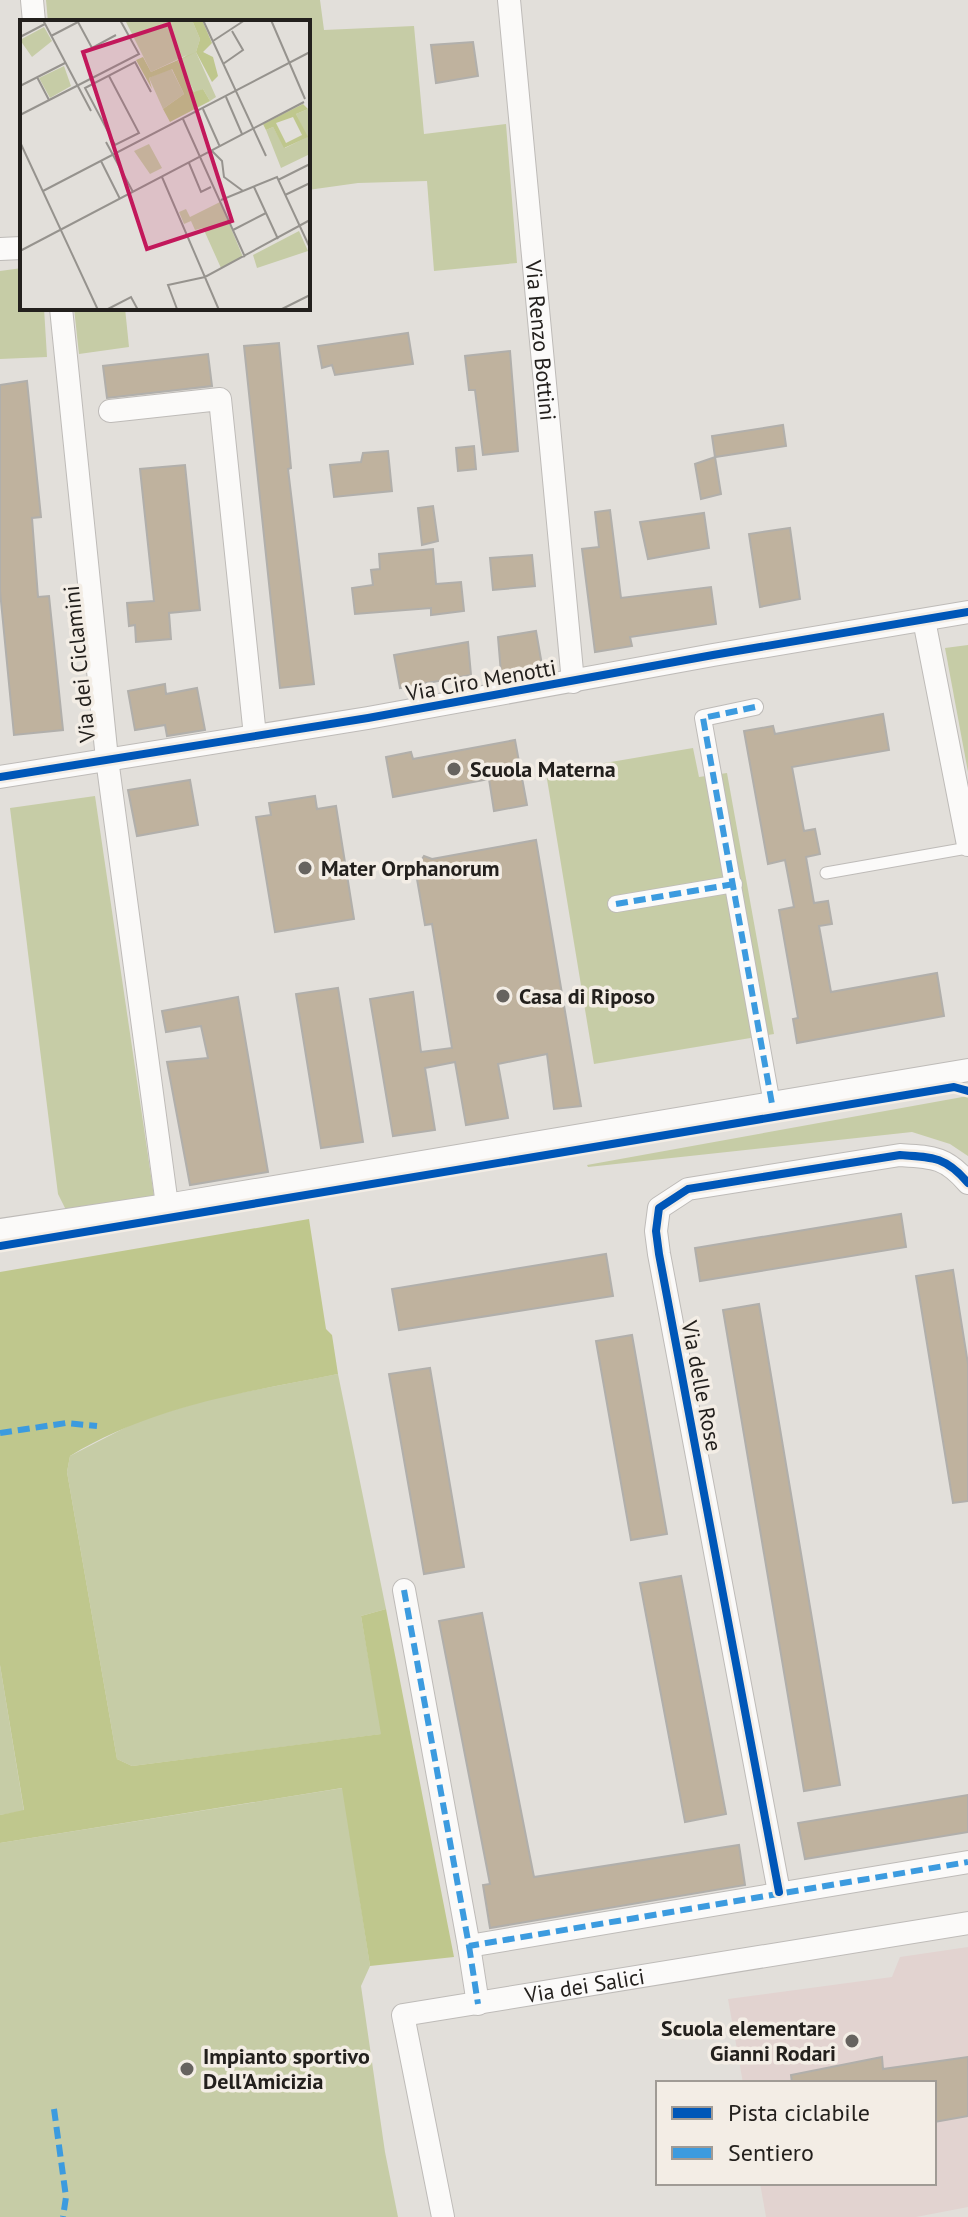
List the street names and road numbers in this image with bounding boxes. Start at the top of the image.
street label: Via Renzo Bottini [519,258,562,422]
street label: Via dei Ciclamini [57,584,101,745]
street label: Via Ciro Menotti [403,653,558,707]
street label: Via delle Rose [675,1317,728,1454]
street label: Via dei Salici [522,1962,647,2009]

